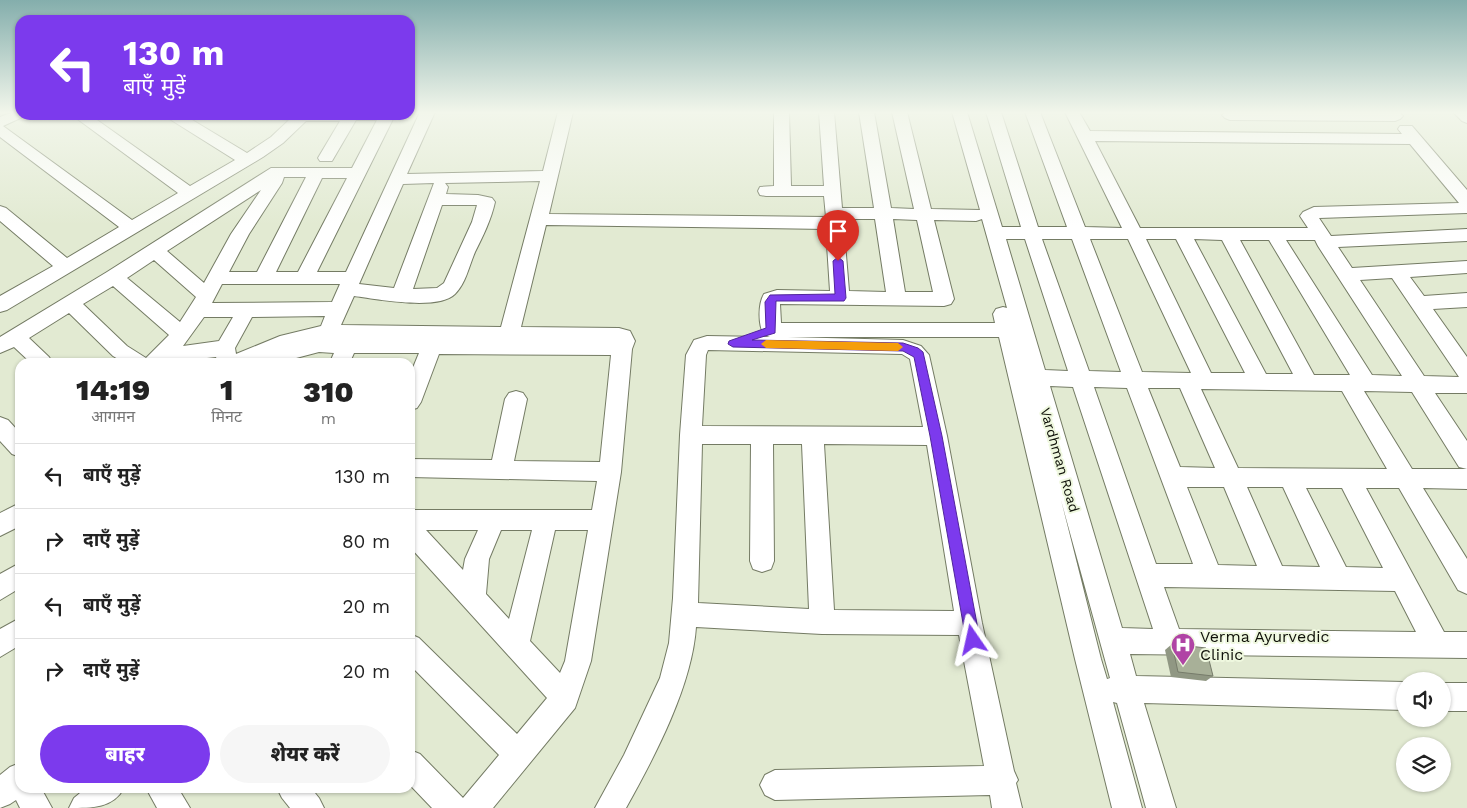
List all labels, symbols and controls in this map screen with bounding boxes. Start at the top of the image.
text: 130 m [123,32,224,74]
icon: left [40,35,105,100]
text: बाएँ मुड़ें [123,74,186,99]
pin [817,210,859,261]
icon: arrive [824,217,852,245]
text: 14:19 [76,372,150,407]
text: 1 [220,372,233,407]
text: 310 [303,374,354,409]
street label: Vardhman Road [1037,406,1083,514]
text: आगमन [91,407,135,426]
text: मिनट [211,407,242,426]
text: m [321,409,336,428]
icon: left [40,462,68,490]
text: बाएँ मुड़ें [83,463,141,486]
text: 130 m [335,465,390,488]
icon: right [40,527,68,555]
text: दाएँ मुड़ें [83,528,139,551]
text: 80 m [342,530,390,553]
icon: left [40,592,68,620]
text: बाएँ मुड़ें [83,593,141,616]
text: 20 m [343,595,390,618]
position arrow [946,613,998,665]
place label: Verma Ayurvedic Clinic [1200,627,1329,664]
hospital icon: Verma Ayurvedic Clinic [1170,632,1196,666]
icon: right [40,657,68,685]
text: दाएँ मुड़ें [83,658,139,681]
text: 20 m [343,660,390,683]
map controls [1396,672,1451,792]
button: sound [1396,672,1451,727]
button: बाहर [40,725,210,783]
button: शेयर करें [220,725,390,783]
button: layers [1396,737,1451,792]

